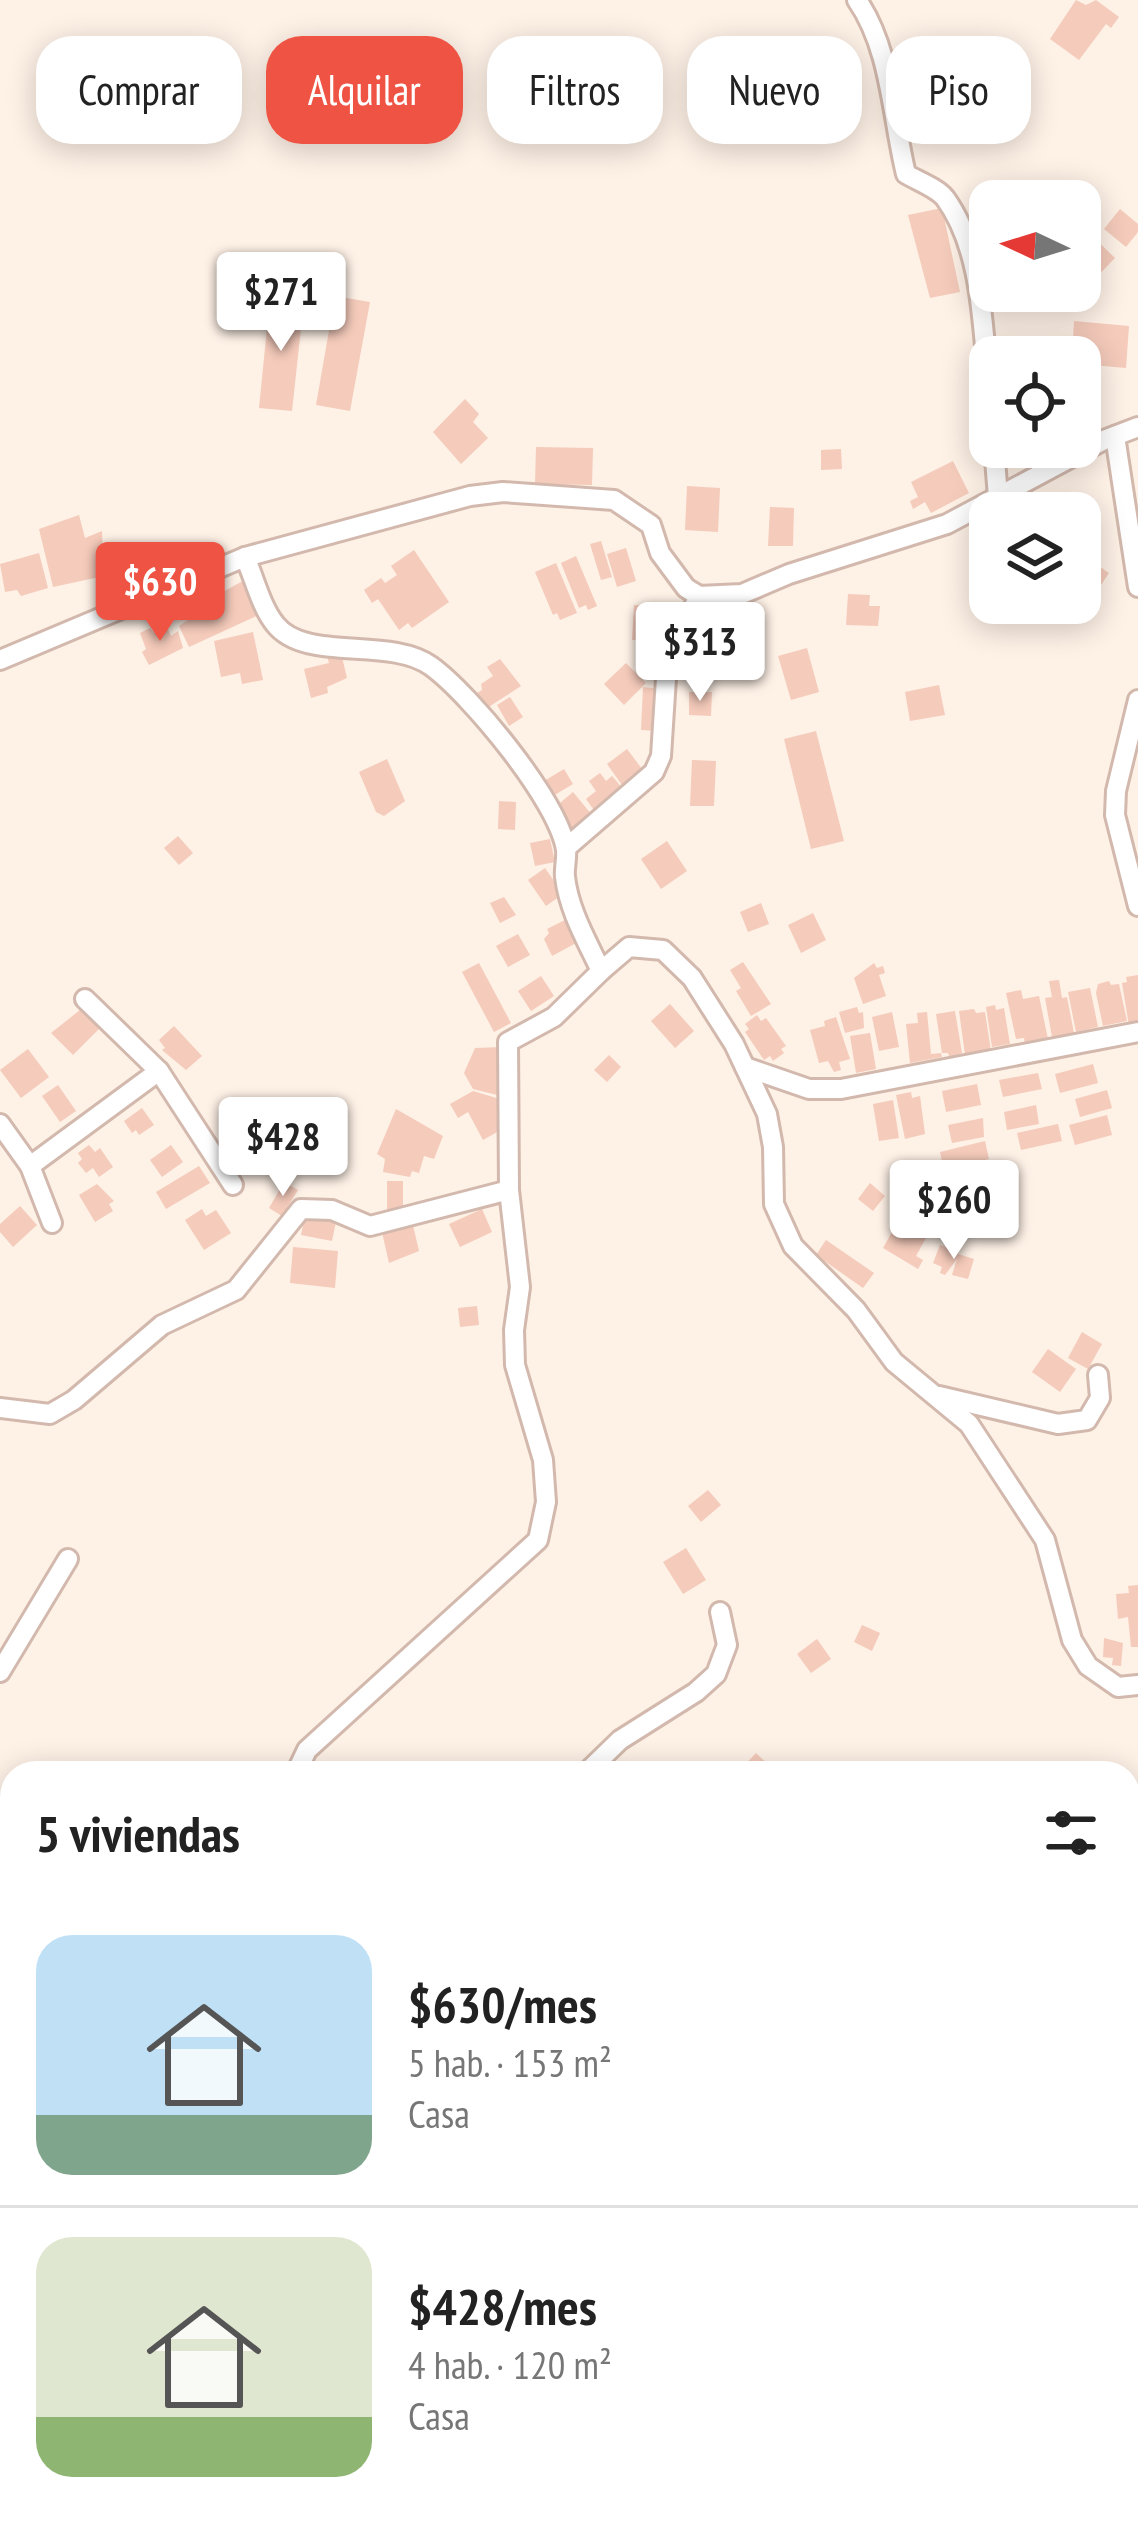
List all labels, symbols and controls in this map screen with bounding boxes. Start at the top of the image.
chip: Comprar [36,36,242,144]
chip: Alquilar [266,36,463,144]
chip: Filtros [487,36,663,144]
chip: Nuevo [687,36,862,144]
chip: Piso [886,36,1031,144]
north arrow [969,180,1101,312]
map controls [969,180,1101,624]
pin: $271 [210,252,352,354]
text: $271 [244,265,318,316]
button: locate [969,336,1101,468]
button: layers [969,492,1101,624]
pin: $630 [89,542,231,644]
text: $630 [123,555,197,606]
pin: $313 [629,602,771,704]
text: $313 [663,615,737,666]
pin: $428 [212,1097,354,1199]
text: $428 [246,1110,320,1161]
pin: $260 [883,1160,1025,1262]
text: $260 [917,1173,991,1224]
text: 5 viviendas [36,1800,240,1866]
icon: filters [1038,1800,1104,1866]
text: $630/mes [408,1971,597,2037]
icon: home [132,1983,276,2127]
text: 5 hab. · 153 m² [408,2037,612,2088]
text: Casa [408,2088,470,2139]
text: $428/mes [408,2273,597,2339]
icon: home [132,2285,276,2429]
text: 4 hab. · 120 m² [408,2339,612,2390]
text: Casa [408,2390,470,2441]

